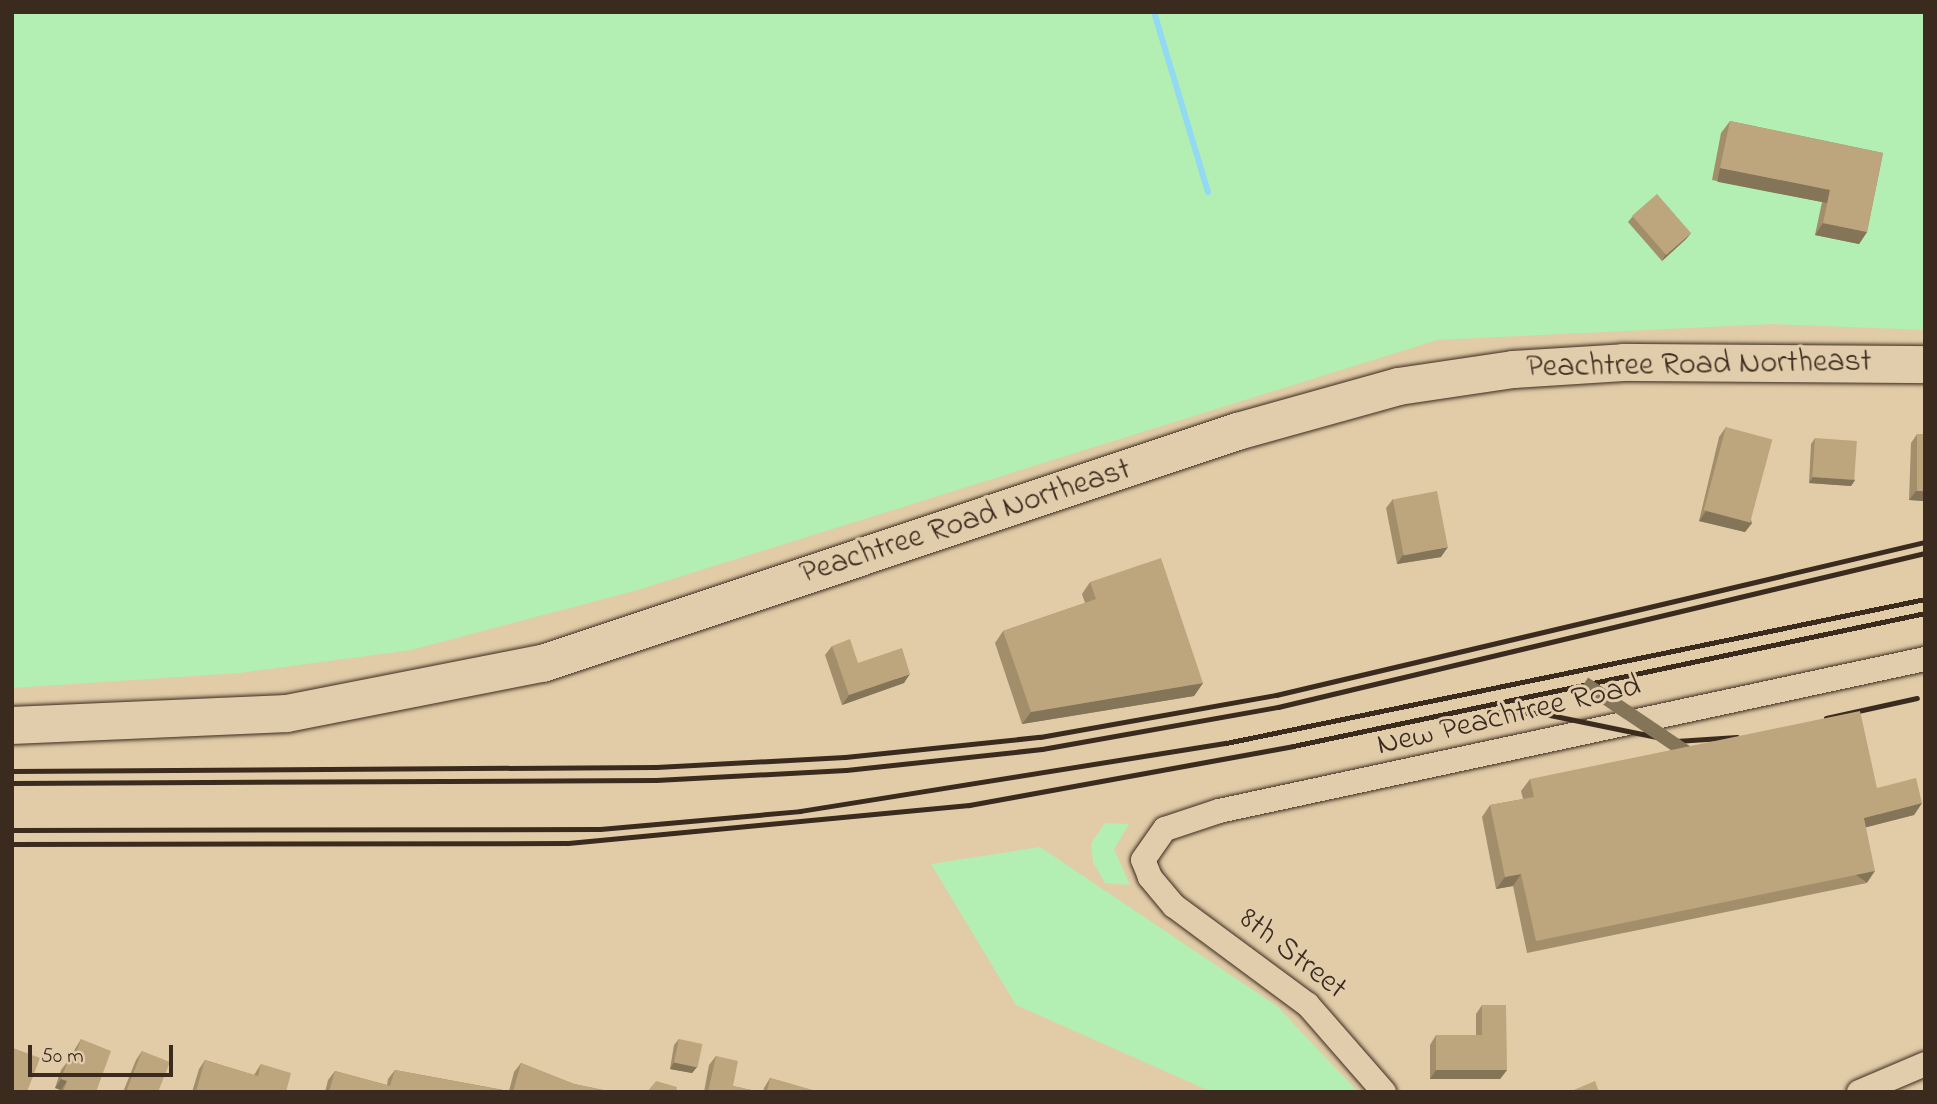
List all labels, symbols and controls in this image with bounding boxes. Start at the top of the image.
street label: Peachtree Road Northeast [1526,344,1872,388]
street label: Peachtree Road Northeast [796,451,1136,595]
street label: New Peachtree Road [1373,668,1645,766]
street label: 8th Street [1230,901,1354,1009]
scale bar [32,1030,177,1074]
text: 50 m [41,1042,84,1072]

